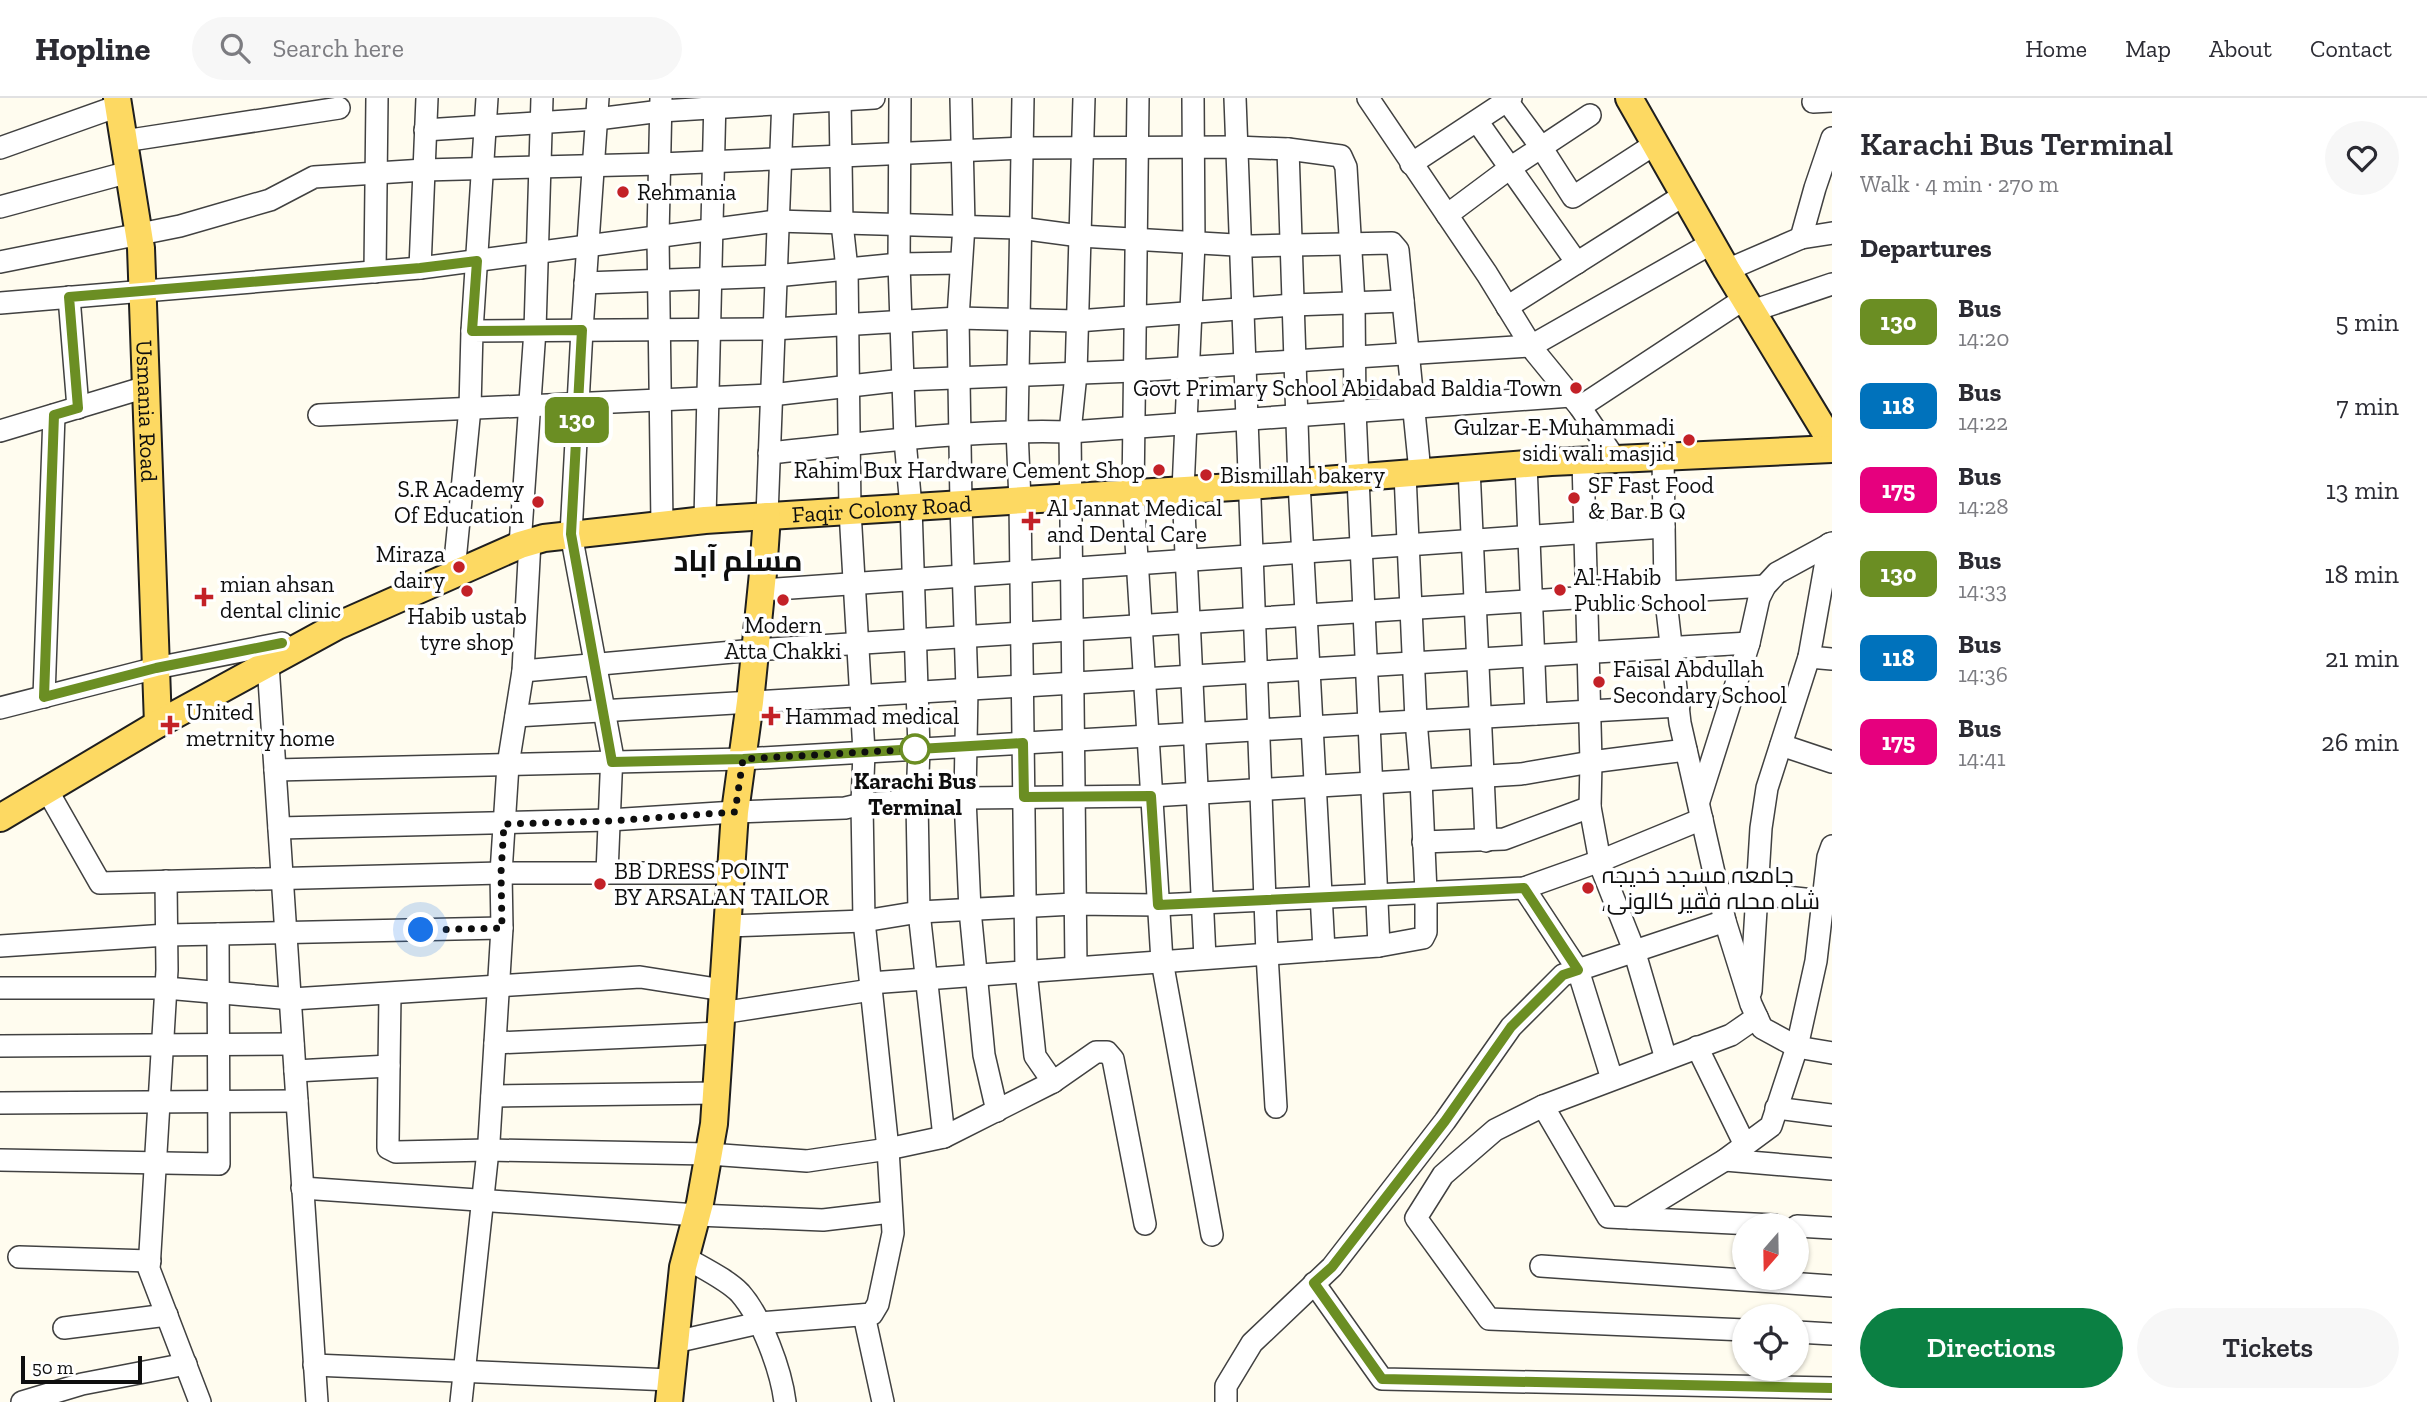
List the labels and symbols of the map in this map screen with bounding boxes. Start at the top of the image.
place label: Rehmania [637,178,736,206]
marker: Rehmania [615,184,631,200]
street label: Usmania Road [130,339,163,483]
place label: Govt Primary School Abidabad Baldia Town [1133,374,1562,402]
marker: Govt Primary School Abidabad Baldia Town [1568,380,1584,396]
line badge: 130 [537,397,617,443]
place label: Gulzar-E-Muhammadi sidi wali masjid [1454,413,1675,467]
marker: Gulzar-E-Muhammadi sidi wali masjid [1681,432,1697,448]
place label: Rahim Bux Hardware Cement Shop [794,456,1145,484]
place label: Bismillah bakery [1220,461,1385,489]
marker: Rahim Bux Hardware Cement Shop [1151,462,1167,478]
marker: Bismillah bakery [1198,467,1214,483]
place label: SF Fast Food & Bar B Q [1588,471,1714,525]
place label: S.R Academy Of Education [394,475,524,529]
street label: Faqir Colony Road [791,489,973,529]
marker: SF Fast Food & Bar B Q [1566,490,1582,506]
marker: S.R Academy Of Education [530,494,546,510]
place label: Al Jannat Medical and Dental Care [1047,494,1223,548]
marker: Al Jannat Medical and Dental Care [1021,511,1041,531]
place label: Miraza dairy [376,540,445,594]
district label: مسلم آباد [673,543,803,581]
marker: Miraza dairy [451,559,467,575]
place label: Al-Habib Public School [1574,563,1706,617]
place label: mian ahsan dental clinic [220,570,341,624]
marker: Al-Habib Public School [1552,582,1568,598]
marker: Habib ustab tyre shop [459,583,475,599]
marker: mian ahsan dental clinic [194,587,214,607]
marker: Modern Atta Chakki [775,592,791,608]
place label: Habib ustab tyre shop [407,602,527,656]
place label: Modern Atta Chakki [724,611,842,665]
place label: Faisal Abdullah Secondary School [1613,655,1787,709]
marker: Faisal Abdullah Secondary School [1591,674,1607,690]
place label: United metrnity home [186,698,335,752]
place label: Hammad medical [785,702,959,730]
marker: Hammad medical [763,708,779,724]
marker: United metrnity home [160,715,180,735]
marker: Karachi Bus Terminal [900,734,930,764]
place label: Karachi Bus Terminal [854,767,976,821]
place label: BB DRESS POINT BY ARSALAN TAILOR [614,857,829,911]
place label: جامعہ مسجد خدیجہ ,شاہ محلہ فقیر کالونی [1602,861,1820,915]
marker: BB DRESS POINT BY ARSALAN TAILOR [592,876,608,892]
marker: جامعہ مسجد خدیجہ ,شاہ محلہ فقیر کالونی [1580,880,1596,896]
your location [403,912,438,947]
north arrow [1732,1213,1810,1290]
scale bar [21,1353,142,1385]

